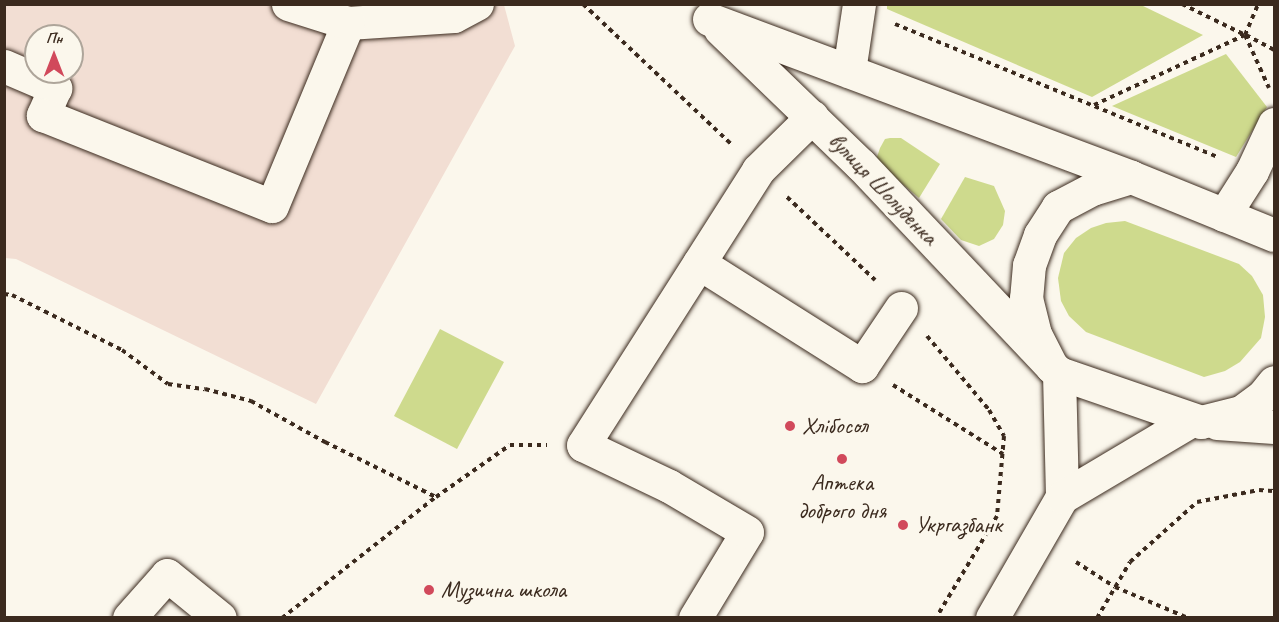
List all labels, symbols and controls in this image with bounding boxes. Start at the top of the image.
north arrow [24,24,84,84]
text: Пн [46,28,62,48]
street label: вулиця Шолуденка [822,127,944,251]
place label: Хлібосол [802,412,868,440]
marker: Хлібосол [783,419,797,433]
marker: Аптека доброго дня [835,452,849,466]
place label: Аптека доброго дня [798,469,886,525]
place label: Укргазбанк [915,511,1002,539]
marker: Укргазбанк [896,518,910,532]
place label: Музична школа [441,576,566,604]
marker: Музична школа [422,583,436,597]

